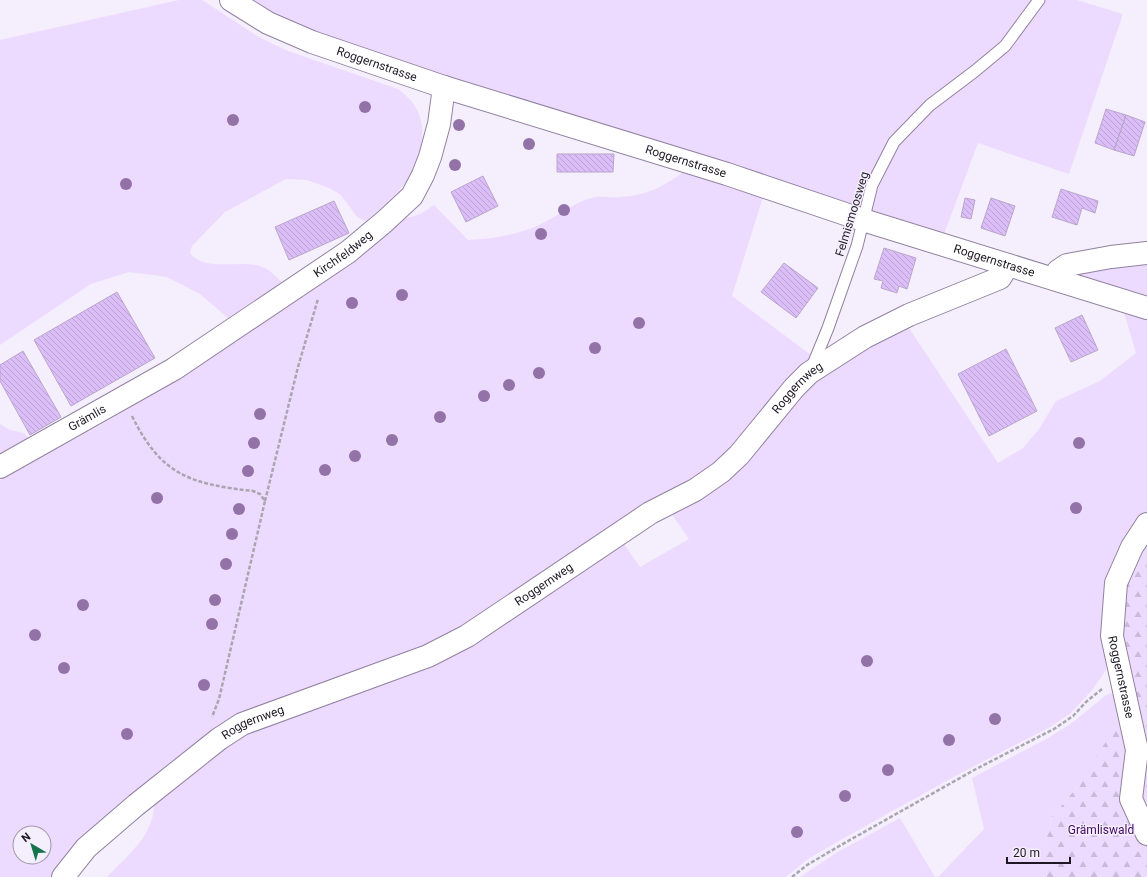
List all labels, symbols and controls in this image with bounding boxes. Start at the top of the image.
street label: Roggernstrasse [335,44,419,84]
street label: Roggernstrasse [644,142,728,180]
street label: Felmismoosweg [832,170,872,258]
street label: Kirchfeldweg [311,228,375,280]
street label: Roggernstrasse [952,242,1037,280]
street label: Roggernweg [769,359,825,416]
street label: Grämlis [66,402,108,434]
street label: Roggernweg [512,560,576,609]
street label: Roggernstrasse [1105,634,1137,720]
street label: Roggernweg [219,702,286,742]
park label: Grämliswald [1068,823,1134,837]
north arrow [12,825,52,865]
text: N [19,830,33,845]
scale bar [1007,839,1070,865]
text: 20 m [1013,846,1040,860]

